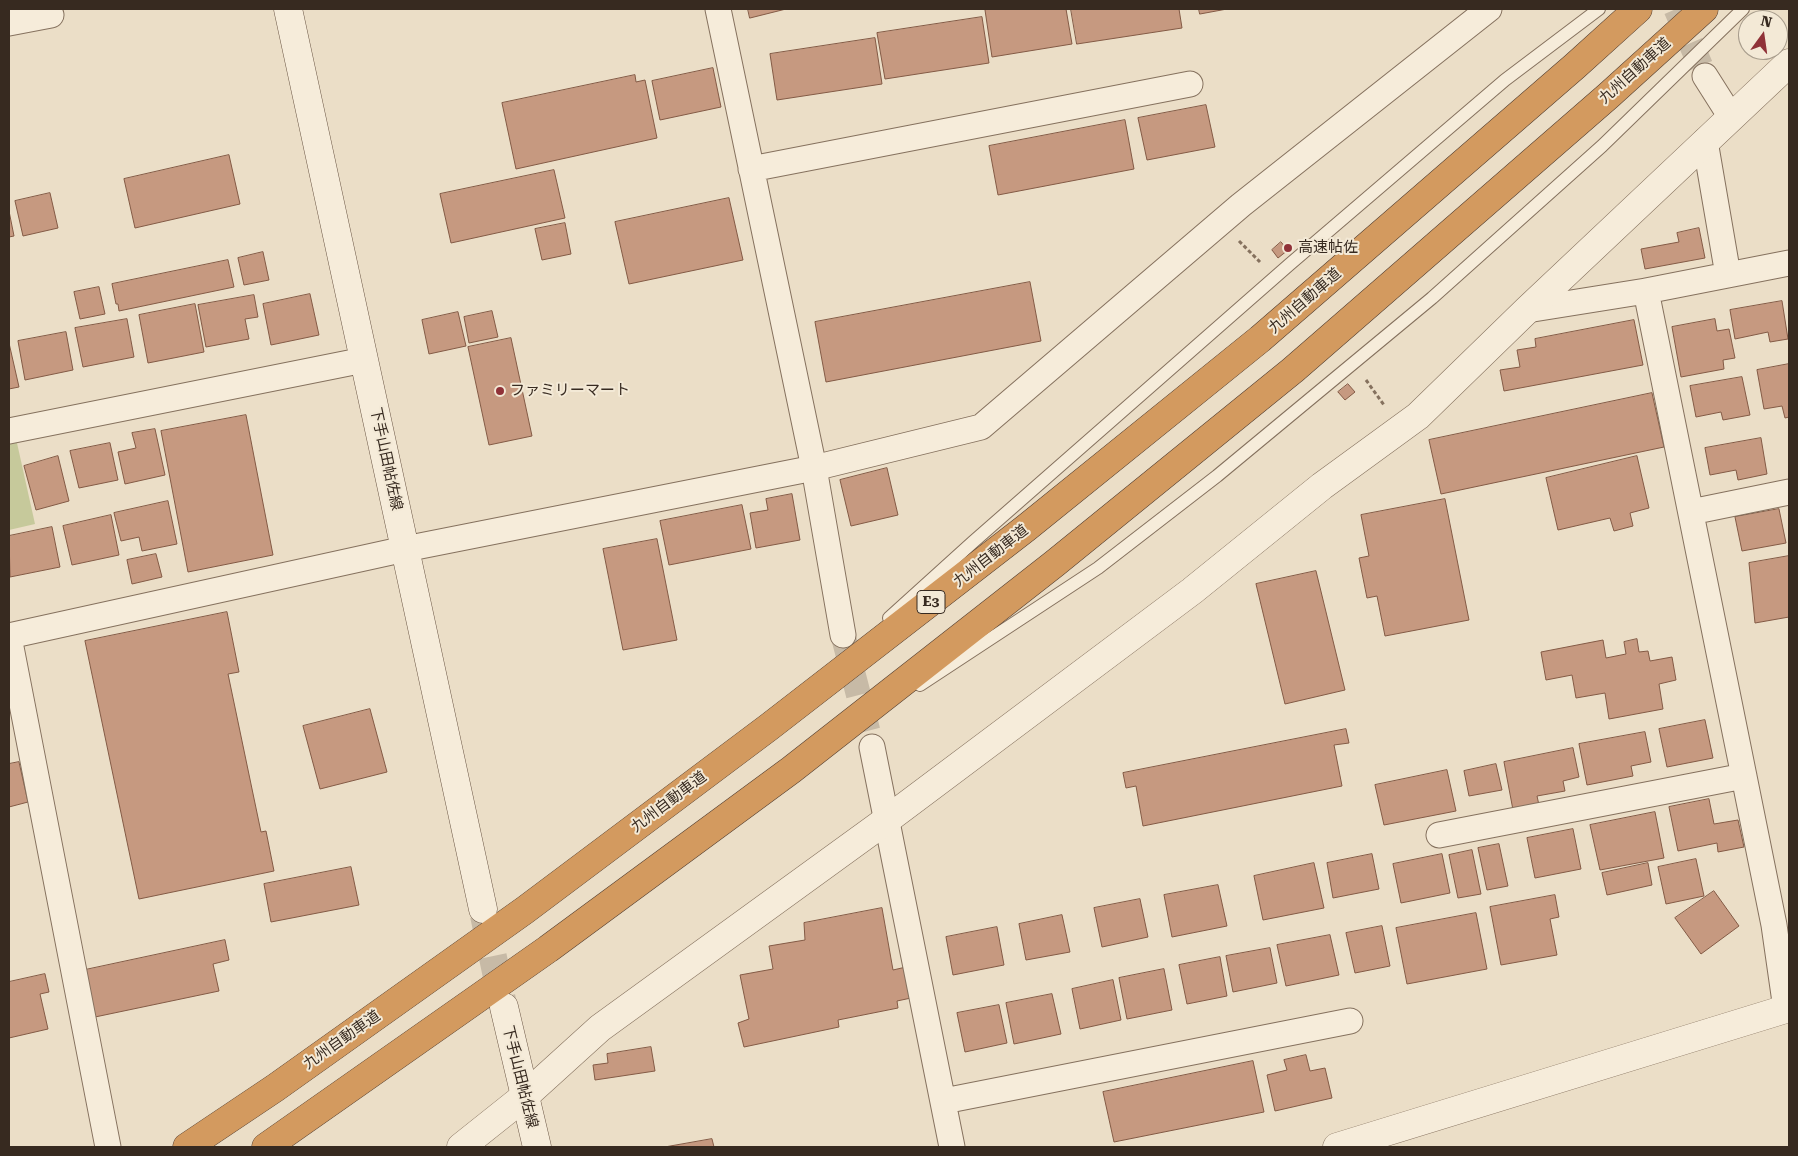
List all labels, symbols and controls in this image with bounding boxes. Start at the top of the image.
north arrow [1738,10,1788,60]
text: N [1759,12,1774,30]
street label: 九州自動車道 [1596,34,1674,108]
place label: 高速帖佐 [1298,239,1358,257]
marker: 高速帖佐 [1282,242,1294,254]
street label: 九州自動車道 [1265,265,1345,337]
place label: ファミリーマート [510,382,630,400]
marker: ファミリーマート [494,385,506,397]
street label: 下手山田帖佐線 [366,406,406,512]
street label: 九州自動車道 [950,521,1032,591]
road number: E3 [917,590,945,614]
street label: 九州自動車道 [628,768,710,836]
street label: 九州自動車道 [300,1007,384,1073]
street label: 下手山田帖佐線 [499,1024,541,1130]

